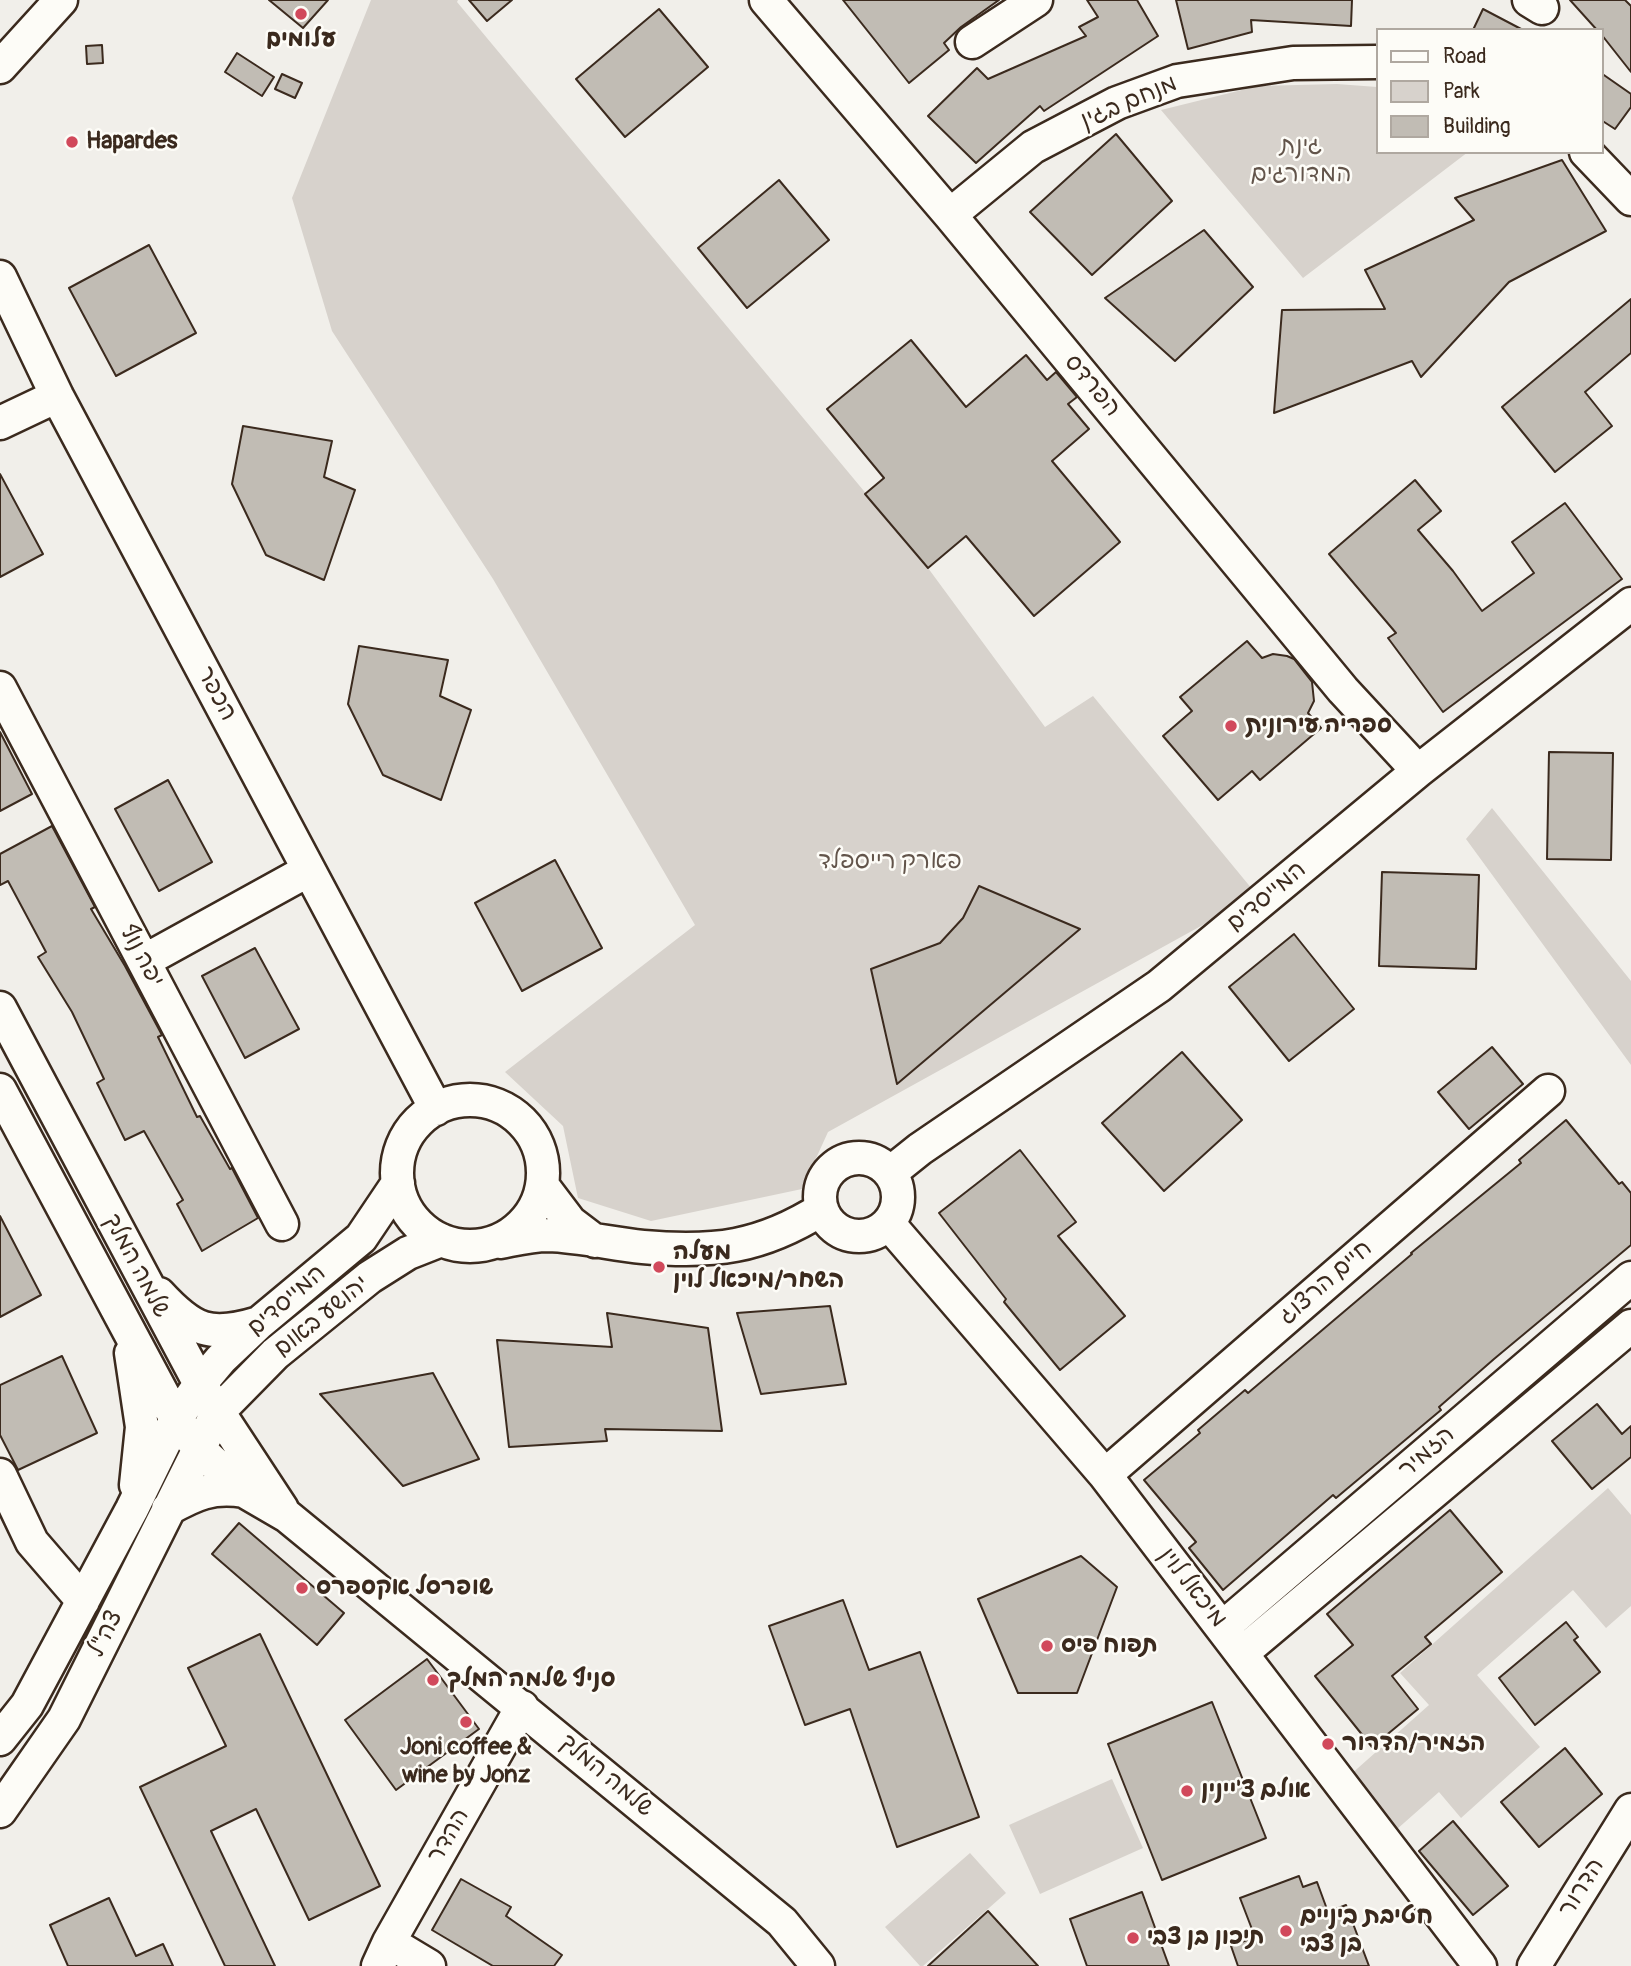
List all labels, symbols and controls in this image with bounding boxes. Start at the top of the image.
marker: עלומים [293,6,309,22]
place label: עלומים [266,26,336,54]
legend [1376,28,1603,154]
text: Road [1443,43,1487,70]
street label: מנחם בגין [1076,70,1182,136]
text: Park [1443,78,1480,105]
text: Building [1443,113,1510,140]
place label: Hapardes [86,128,177,156]
park label: גינת המדורגים [1251,133,1351,189]
marker: Hapardes [64,134,80,150]
street label: הפרדס [1058,349,1126,423]
street label: הכפר [190,662,242,726]
place label: ספריה עירונית [1245,712,1392,740]
marker: ספריה עירונית [1223,718,1239,734]
park label: פארק רייספלד [818,848,962,876]
street label: המייסדים [1222,856,1312,938]
street label: יפה נוף [113,920,169,992]
street label: שלמה המלך [97,1209,175,1323]
street label: חיים הרצוג [1273,1235,1379,1331]
place label: מעלה השחר/מיכאל לוין [673,1239,844,1295]
street label: המייסדים [242,1259,332,1343]
marker: מעלה השחר/מיכאל לוין [651,1259,667,1275]
street label: יהושע באום [269,1270,375,1364]
street label: הזמיר [1393,1421,1461,1485]
street label: מיכאל לוין [1152,1542,1232,1634]
place label: שופרסל אקספרס [316,1574,493,1602]
marker: שופרסל אקספרס [294,1580,310,1596]
street label: צה"ל [82,1606,130,1662]
place label: תפוח פיס [1061,1632,1158,1660]
marker: תפוח פיס [1039,1638,1055,1654]
place label: סניף שלמה המלך [447,1666,615,1694]
marker: סניף שלמה המלך [425,1672,441,1688]
marker: Joni coffee & wine by Jonz [458,1714,474,1730]
street label: שלמה המלך [553,1728,659,1824]
place label: הזמיר/הדרור [1342,1730,1485,1758]
place label: Joni coffee & wine by Jonz [400,1734,532,1790]
marker: הזמיר/הדרור [1320,1736,1336,1752]
place label: אולם צ'יינין [1201,1777,1311,1805]
marker: אולם צ'יינין [1179,1783,1195,1799]
street label: ההדר [422,1803,476,1869]
street label: הדרור [1553,1853,1611,1923]
place label: חטיבת ביניים בן צבי [1300,1903,1433,1959]
marker: חטיבת ביניים בן צבי [1278,1923,1294,1939]
place label: תיכון בן צבי [1147,1924,1264,1952]
marker: תיכון בן צבי [1125,1930,1141,1946]

